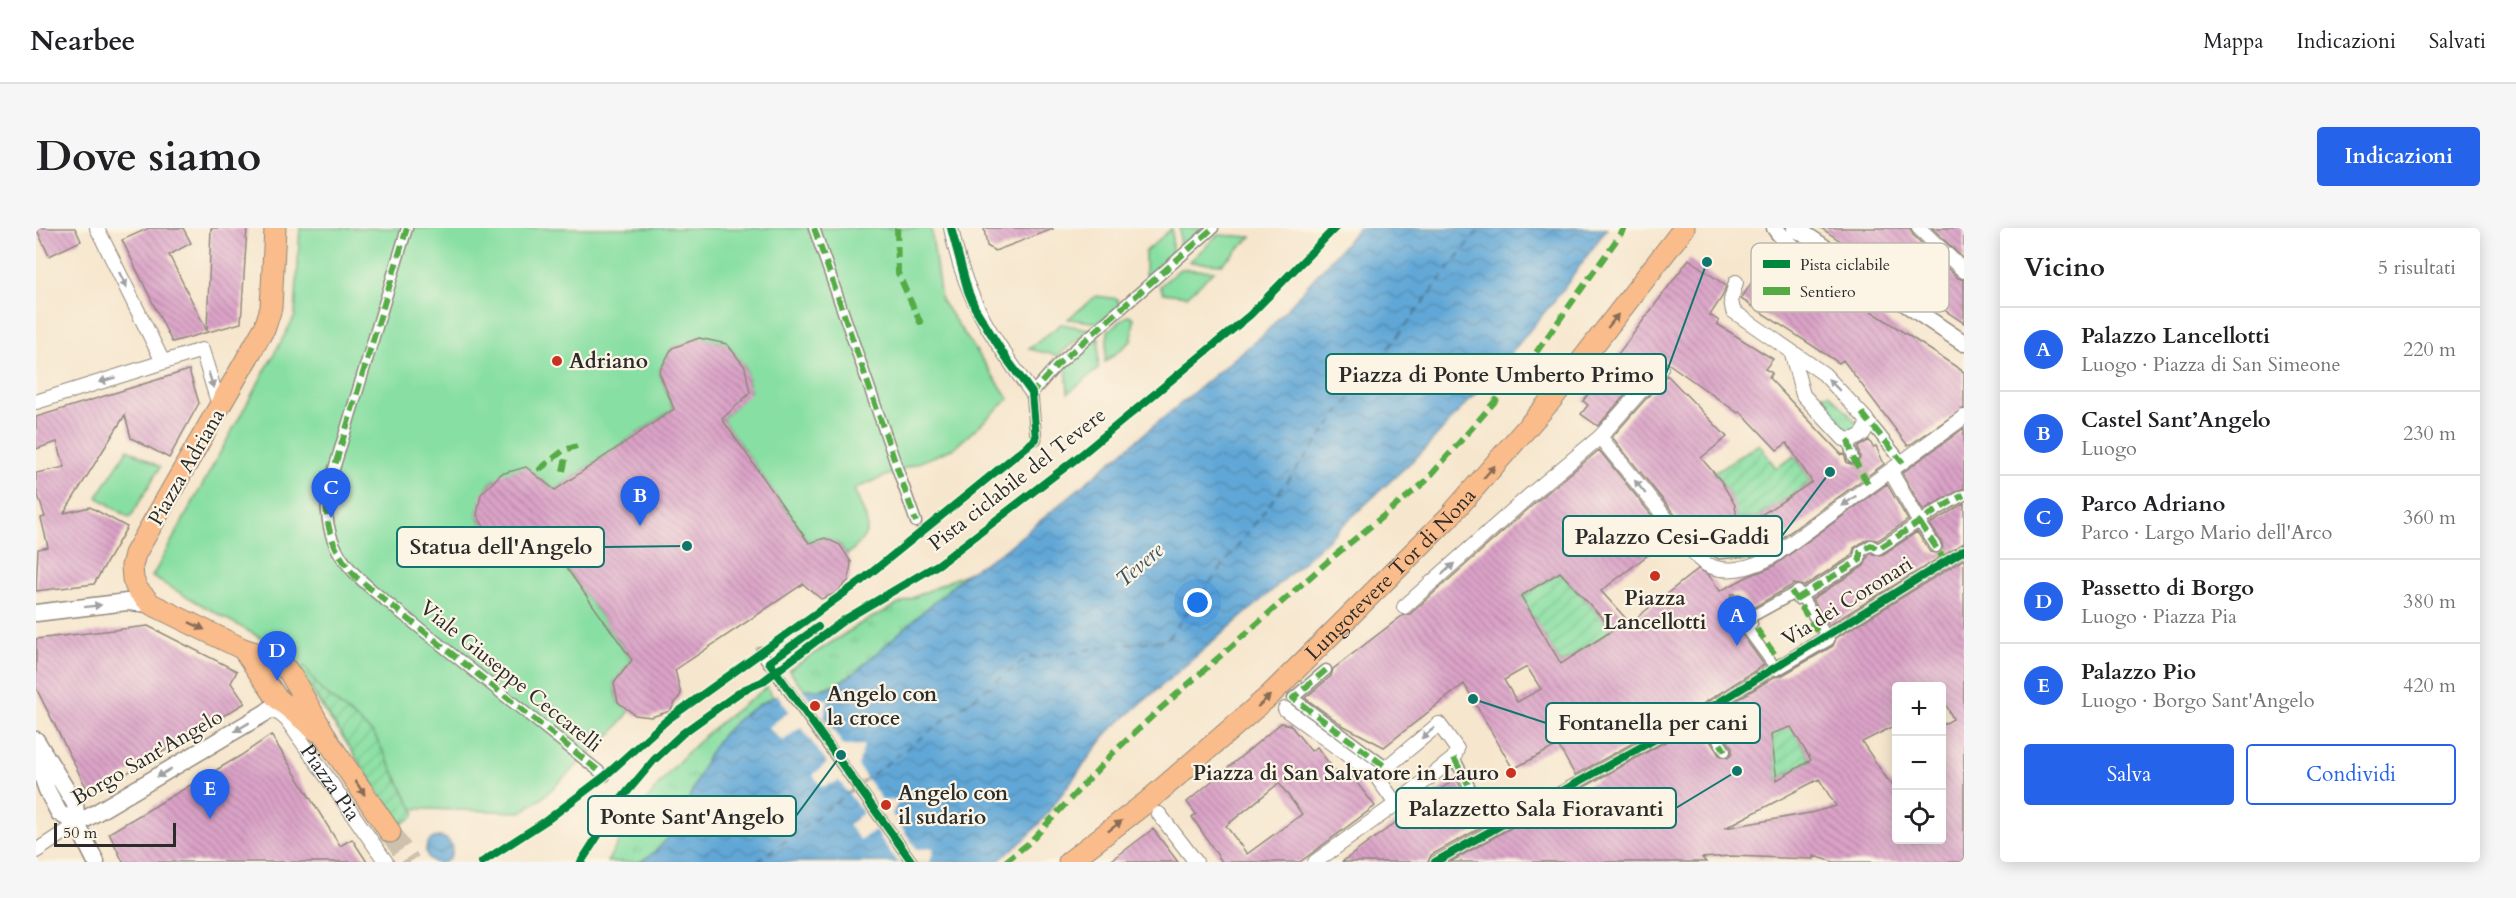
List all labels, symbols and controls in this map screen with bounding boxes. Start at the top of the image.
text: Nearbee [30,22,135,60]
text: Mappa [2203,27,2263,56]
text: Indicazioni [2296,27,2396,56]
text: Salvati [2429,27,2486,56]
button: Indicazioni [2317,127,2480,186]
text: Dove siamo [36,128,261,185]
legend [1751,243,1949,312]
text: Vicino [2024,250,2105,285]
text: Pista ciclabile [1800,254,1890,276]
text: 5 risultati [2378,254,2456,281]
one-way arrow [118,272,127,289]
text: Sentiero [1800,281,1856,303]
one-way arrow [1607,314,1619,329]
text: Palazzo Lancellotti [2081,321,2270,351]
text: A [2036,336,2051,363]
text: 220 m [2403,336,2456,363]
place label: Adriano [569,347,648,376]
text: Luogo · Piazza di San Simeone [2081,351,2341,378]
marker: Adriano [550,354,564,368]
callout: Piazza di Ponte Umberto Primo [1326,354,1666,394]
text: Piazza di Ponte Umberto Primo [1338,360,1654,390]
one-way arrow [207,371,216,389]
one-way arrow [98,376,116,385]
one-way arrow [1828,378,1842,392]
street label: Pista ciclabile del Tevere [923,401,1112,558]
street label: Piazza Adriana [141,403,232,531]
text: Castel Sant’Angelo [2081,405,2271,435]
text: B [2036,420,2051,447]
text: 230 m [2403,420,2456,447]
text: Luogo [2081,435,2137,462]
one-way arrow [1482,465,1495,480]
pin: C [312,468,350,518]
pin: B [620,476,660,526]
one-way arrow [1635,479,1647,494]
street label: Lungotevere Tor di Nona [1299,482,1483,667]
text: Parco Adriano [2081,489,2225,519]
one-way arrow [1842,495,1857,507]
text: C [2036,504,2051,531]
text: 360 m [2403,504,2456,531]
callout: Palazzo Cesi-Gaddi [1563,516,1782,556]
text: Parco · Largo Mario dell'Arco [2081,519,2332,546]
text: Palazzo Cesi-Gaddi [1575,522,1769,552]
callout: Statua dell'Angelo [397,527,604,567]
text: Statua dell'Angelo [410,532,592,562]
water label: Tevere [1109,535,1171,594]
street label: Via dei Coronari [1776,550,1918,653]
one-way arrow [1440,563,1455,576]
marker: Piazza Lancellotti [1648,569,1662,583]
text: Passetto di Borgo [2081,573,2254,603]
place label: Piazza Lancellotti [1604,584,1707,637]
your location [1183,588,1212,617]
text: D [2035,588,2052,615]
text: 380 m [2403,588,2456,615]
street label: Viale Giuseppe Ceccarelli [413,594,608,759]
pin: A [1718,596,1756,646]
one-way arrow [84,601,103,611]
text: Luogo · Piazza Pia [2081,603,2237,630]
one-way arrow [188,621,206,631]
pin: D [258,632,296,681]
text: Palazzo Pio [2081,657,2196,687]
text: E [2037,672,2050,699]
text: 420 m [2403,672,2456,699]
place label: Angelo con la croce [827,680,938,733]
map controls [1892,682,1946,844]
button: + [1892,682,1946,736]
text: Luogo · Borgo Sant'Angelo [2081,687,2315,714]
one-way arrow [1256,695,1271,708]
marker: Angelo con la croce [808,699,822,713]
street label: Borgo Sant'Angelo [66,702,228,812]
callout: Fontanella per cani [1546,703,1760,743]
text: Fontanella per cani [1558,708,1748,738]
one-way arrow [233,722,250,732]
one-way arrow [1420,727,1436,740]
button: − [1892,736,1946,790]
street label: Piazza Pia [293,738,367,827]
button: Salva [2024,744,2234,805]
button: Condividi [2246,744,2456,805]
place label: Piazza di San Salvatore in Lauro [1193,759,1499,788]
marker: Piazza di San Salvatore in Lauro [1504,766,1518,780]
one-way arrow [156,768,172,779]
pin: E [190,770,230,819]
place label: Angelo con il sudario [898,779,1009,832]
one-way arrow [354,780,366,796]
callout: Palazzetto Sala Fioravanti [1396,788,1676,828]
button: locate [1892,790,1946,844]
text: Palazzetto Sala Fioravanti [1408,794,1664,824]
callout: Ponte Sant'Angelo [588,796,796,836]
marker: Angelo con il sudario [879,798,893,812]
text: Ponte Sant'Angelo [600,802,784,832]
scale bar [54,820,176,848]
one-way arrow [1107,820,1123,833]
text: 50 m [63,822,97,844]

